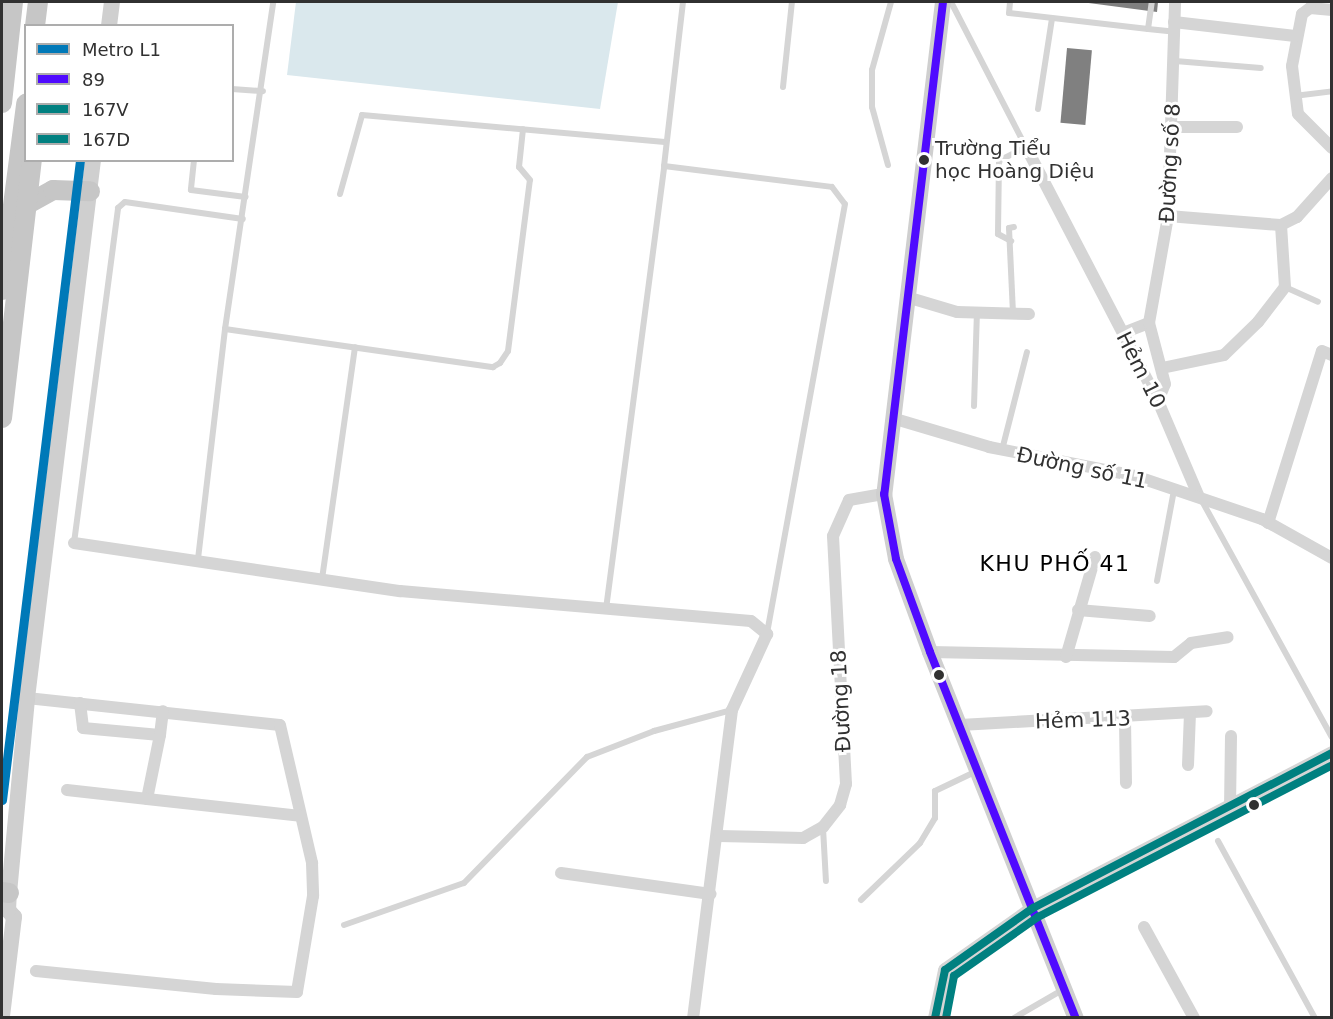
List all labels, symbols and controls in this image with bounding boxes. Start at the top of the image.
legend [24,24,234,162]
text: Metro L1 [82,39,161,60]
text: 89 [82,69,105,90]
text: 167V [82,99,129,120]
street label: Đường số 8 [1154,103,1186,223]
text: 167D [82,129,130,150]
place label: Trường Tiểu học Hoàng Diệu [935,136,1094,183]
marker: Trường Tiểu học Hoàng Diệu [918,154,930,166]
street label: Hẻm 10 [1111,327,1171,413]
street label: Đường số 11 [1014,442,1150,494]
district label: KHU PHỐ 41 [979,551,1131,577]
street label: Đường 18 [826,649,856,753]
unlabelled marker [933,669,945,681]
street label: Hẻm 113 [1035,706,1131,734]
unlabelled marker [1248,799,1260,811]

